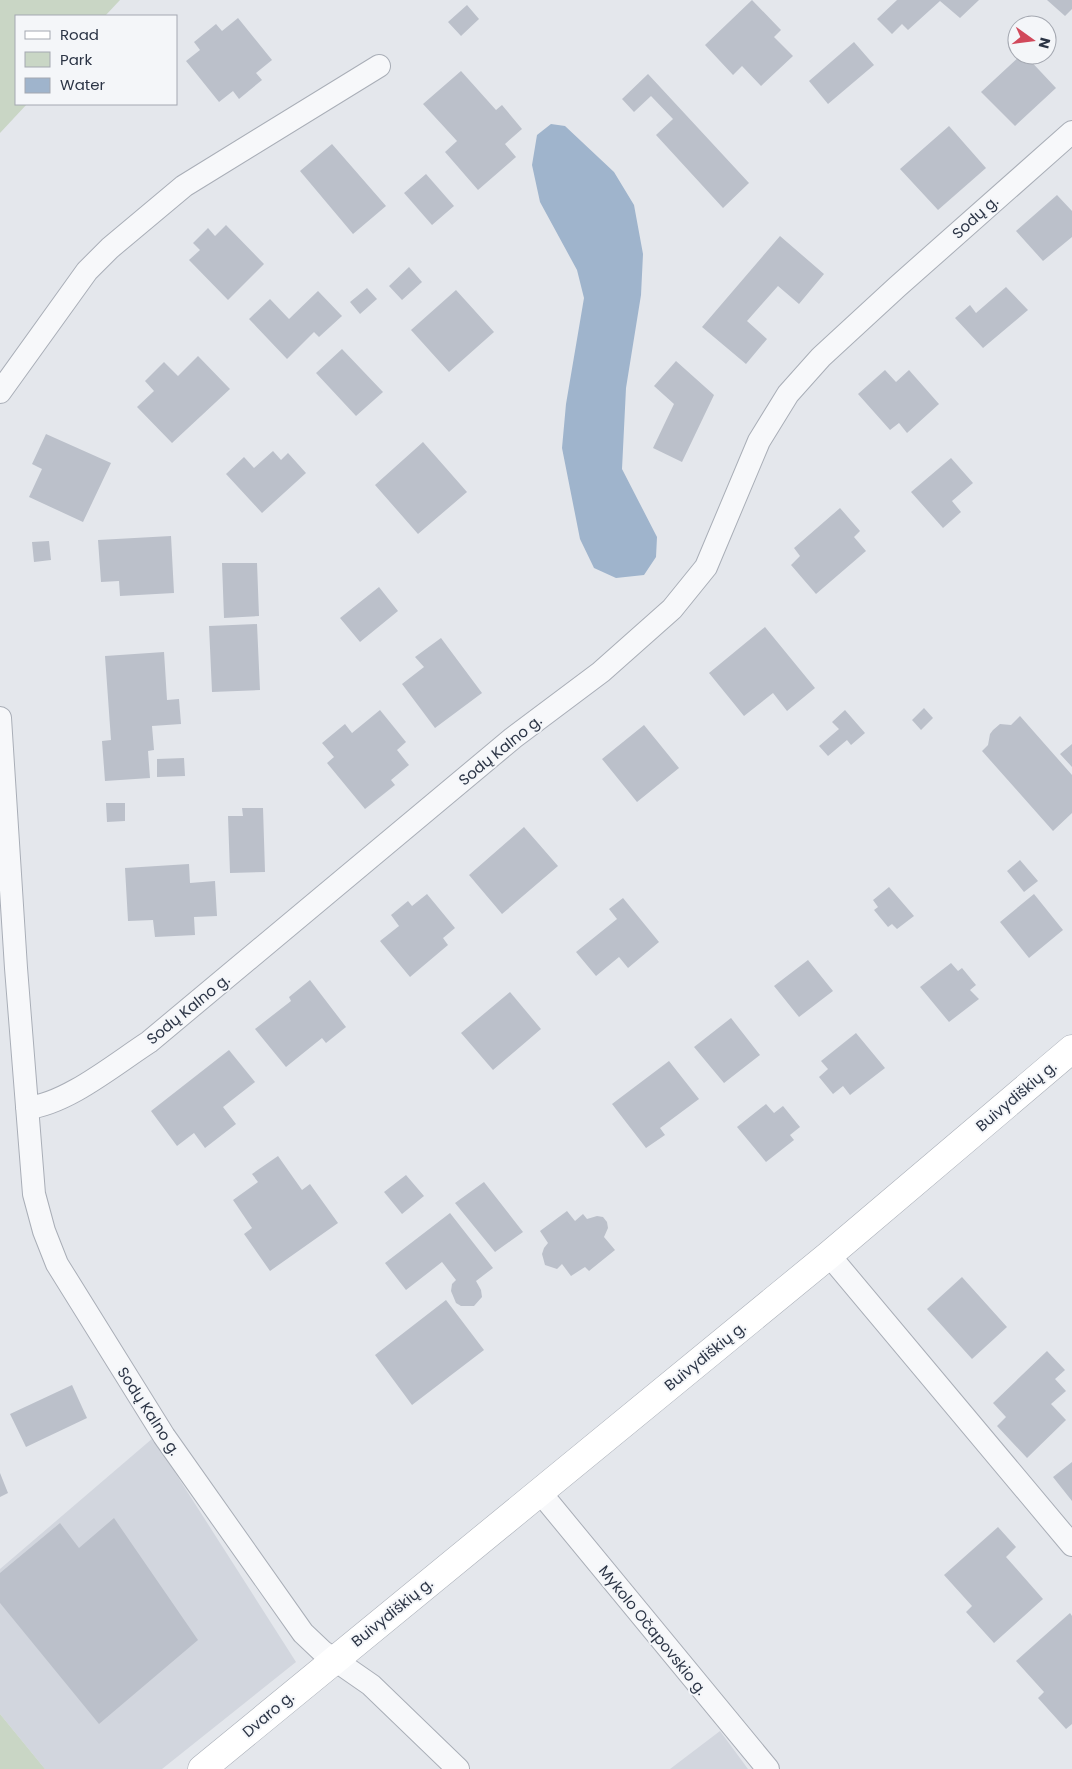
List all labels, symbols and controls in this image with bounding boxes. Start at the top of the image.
legend [15,15,178,105]
north arrow [1007,15,1057,65]
text: Road [60,24,99,45]
text: N [1034,36,1056,51]
text: Park [60,49,92,70]
text: Water [60,74,106,95]
street label: Sodų g. [947,191,1003,243]
street label: Sodų Kalno g. [454,710,546,790]
street label: Sodų Kalno g. [142,969,234,1049]
street label: Buivydiškių g. [971,1056,1061,1136]
street label: Buivydiškių g. [660,1317,750,1395]
street label: Sodų Kalno g. [113,1363,185,1459]
street label: Mykolo Očapovskio g. [594,1561,712,1699]
street label: Buivydiškių g. [347,1573,437,1651]
street label: Dvaro g. [238,1686,298,1742]

